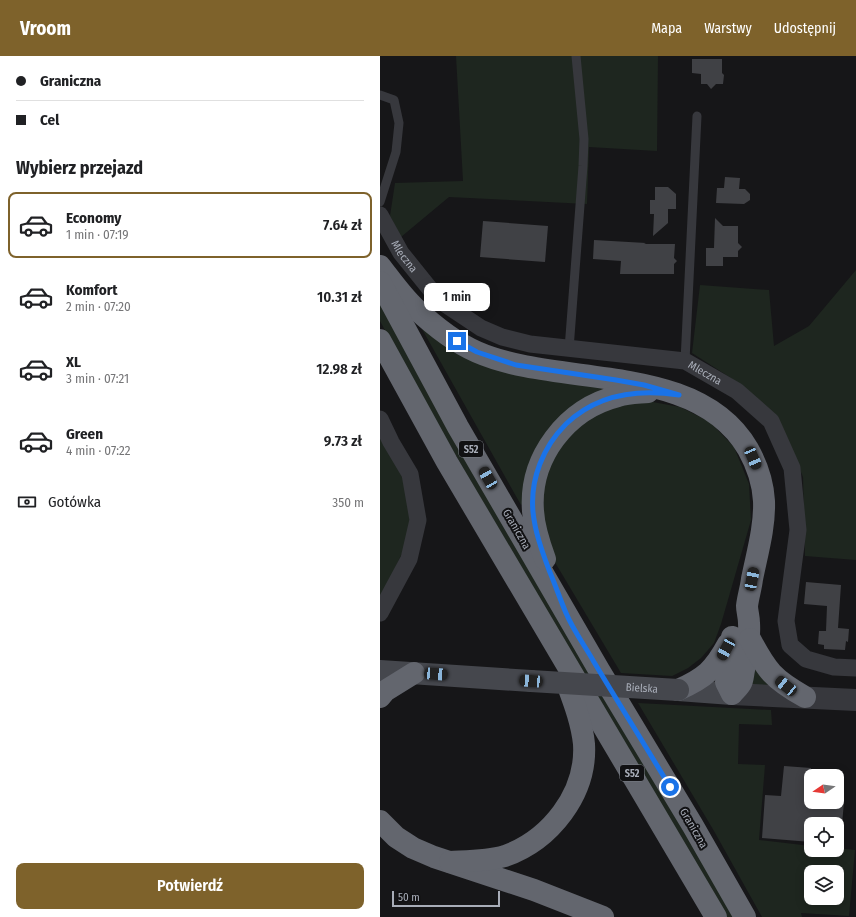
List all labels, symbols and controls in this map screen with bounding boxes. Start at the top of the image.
text: Vroom [20,17,71,40]
text: Mapa [651,20,682,37]
text: Warstwy [704,20,752,37]
text: Udostępnij [774,20,836,37]
text: Graniczna [40,72,101,90]
text: Cel [40,111,59,129]
text: Wybierz przejazd [16,157,143,179]
icon: car [18,207,54,243]
text: Economy [66,209,121,227]
text: 7.64 zł [323,216,362,234]
text: 1 min · 07:19 [66,227,129,242]
street label: Mleczna [388,238,420,275]
icon: car [18,279,54,315]
text: Komfort [66,281,117,299]
callout: 1 min [424,283,490,311]
text: 10.31 zł [317,288,362,306]
text: 1 min [443,289,471,304]
text: 2 min · 07:20 [66,299,131,314]
route end [448,332,466,350]
icon: car [18,351,54,387]
text: XL [66,353,81,371]
street label: Mleczna [686,358,724,388]
text: 12.98 zł [316,360,362,378]
text: 3 min · 07:21 [66,371,129,386]
icon: car [18,423,54,459]
text: Green [66,425,103,443]
text: 9.73 zł [324,432,362,450]
road number: S52 [459,441,483,457]
text: 4 min · 07:22 [66,443,130,458]
car [743,445,763,471]
car [477,465,499,491]
icon: cash [16,491,38,513]
text: Gotówka [48,493,101,511]
text: 350 m [332,495,364,510]
street label: Graniczna [500,507,533,552]
car [744,566,760,592]
car [715,636,737,662]
car [424,667,448,681]
car [519,674,543,688]
car [773,674,799,698]
street label: Bielska [625,681,658,696]
road number: S52 [620,765,644,781]
north arrow [804,769,844,809]
map controls [804,769,844,905]
route start [661,778,679,796]
street label: Graniczna [677,806,710,851]
button: locate [804,817,844,857]
button: Potwierdź [16,863,364,909]
button: layers [804,865,844,905]
scale bar [392,889,500,908]
text: 50 m [398,891,420,904]

